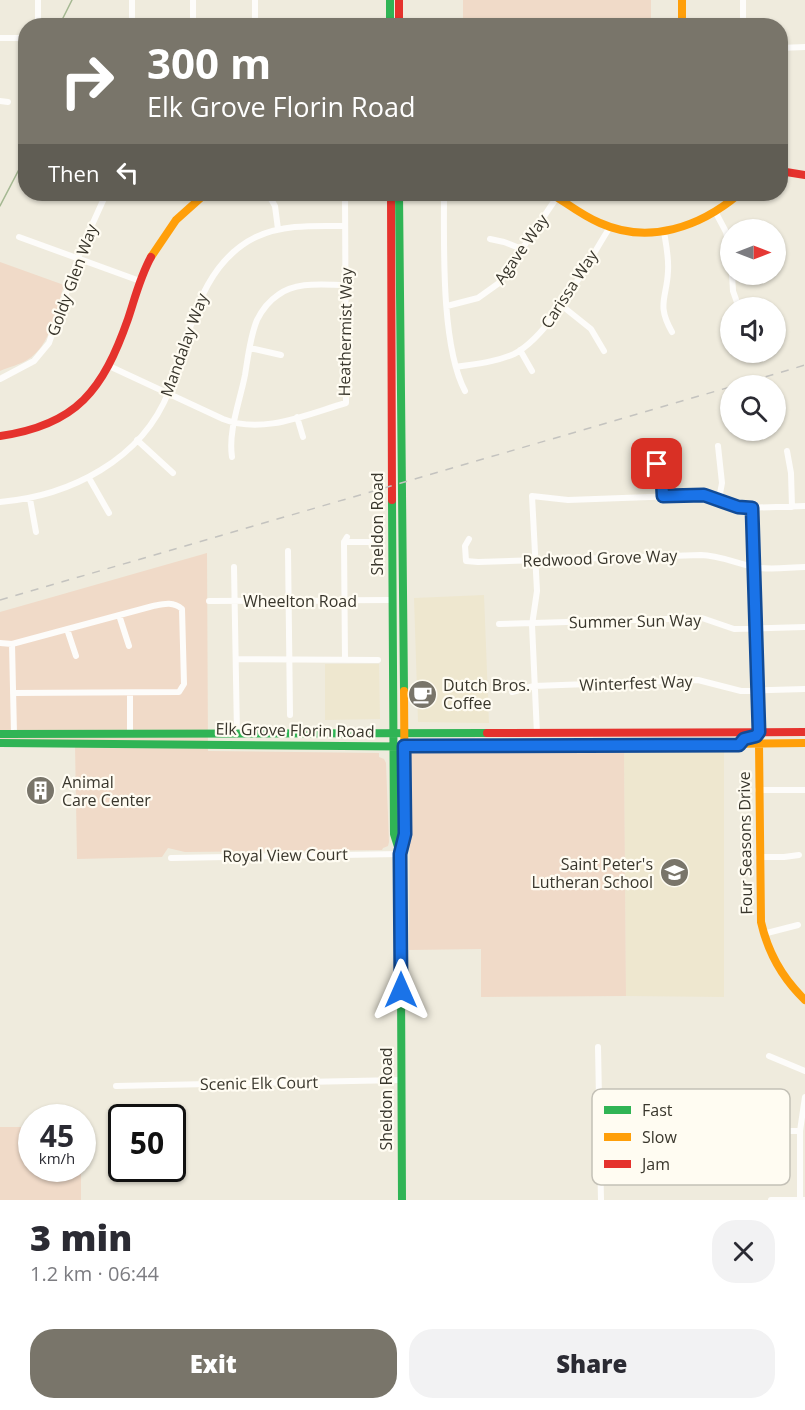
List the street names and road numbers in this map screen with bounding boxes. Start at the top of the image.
street label: Agave Way [489,209,554,288]
street label: Goldy Glen Way [42,220,103,339]
street label: Carissa Way [535,245,603,333]
street label: Heathermist Way [333,266,357,397]
street label: Mandalay Way [155,289,213,400]
street label: Sheldon Road [366,472,388,576]
street label: Redwood Grove Way [522,544,679,572]
street label: Wheelton Road [243,590,357,612]
street label: Summer Sun Way [569,609,702,633]
street label: Winterfest Way [579,670,694,696]
street label: Elk Grove Florin Road [215,718,375,742]
street label: Four Seasons Drive [733,771,757,915]
street label: Royal View Court [222,843,348,867]
street label: Sheldon Road [375,1047,397,1151]
street label: Scenic Elk Court [200,1071,319,1095]

